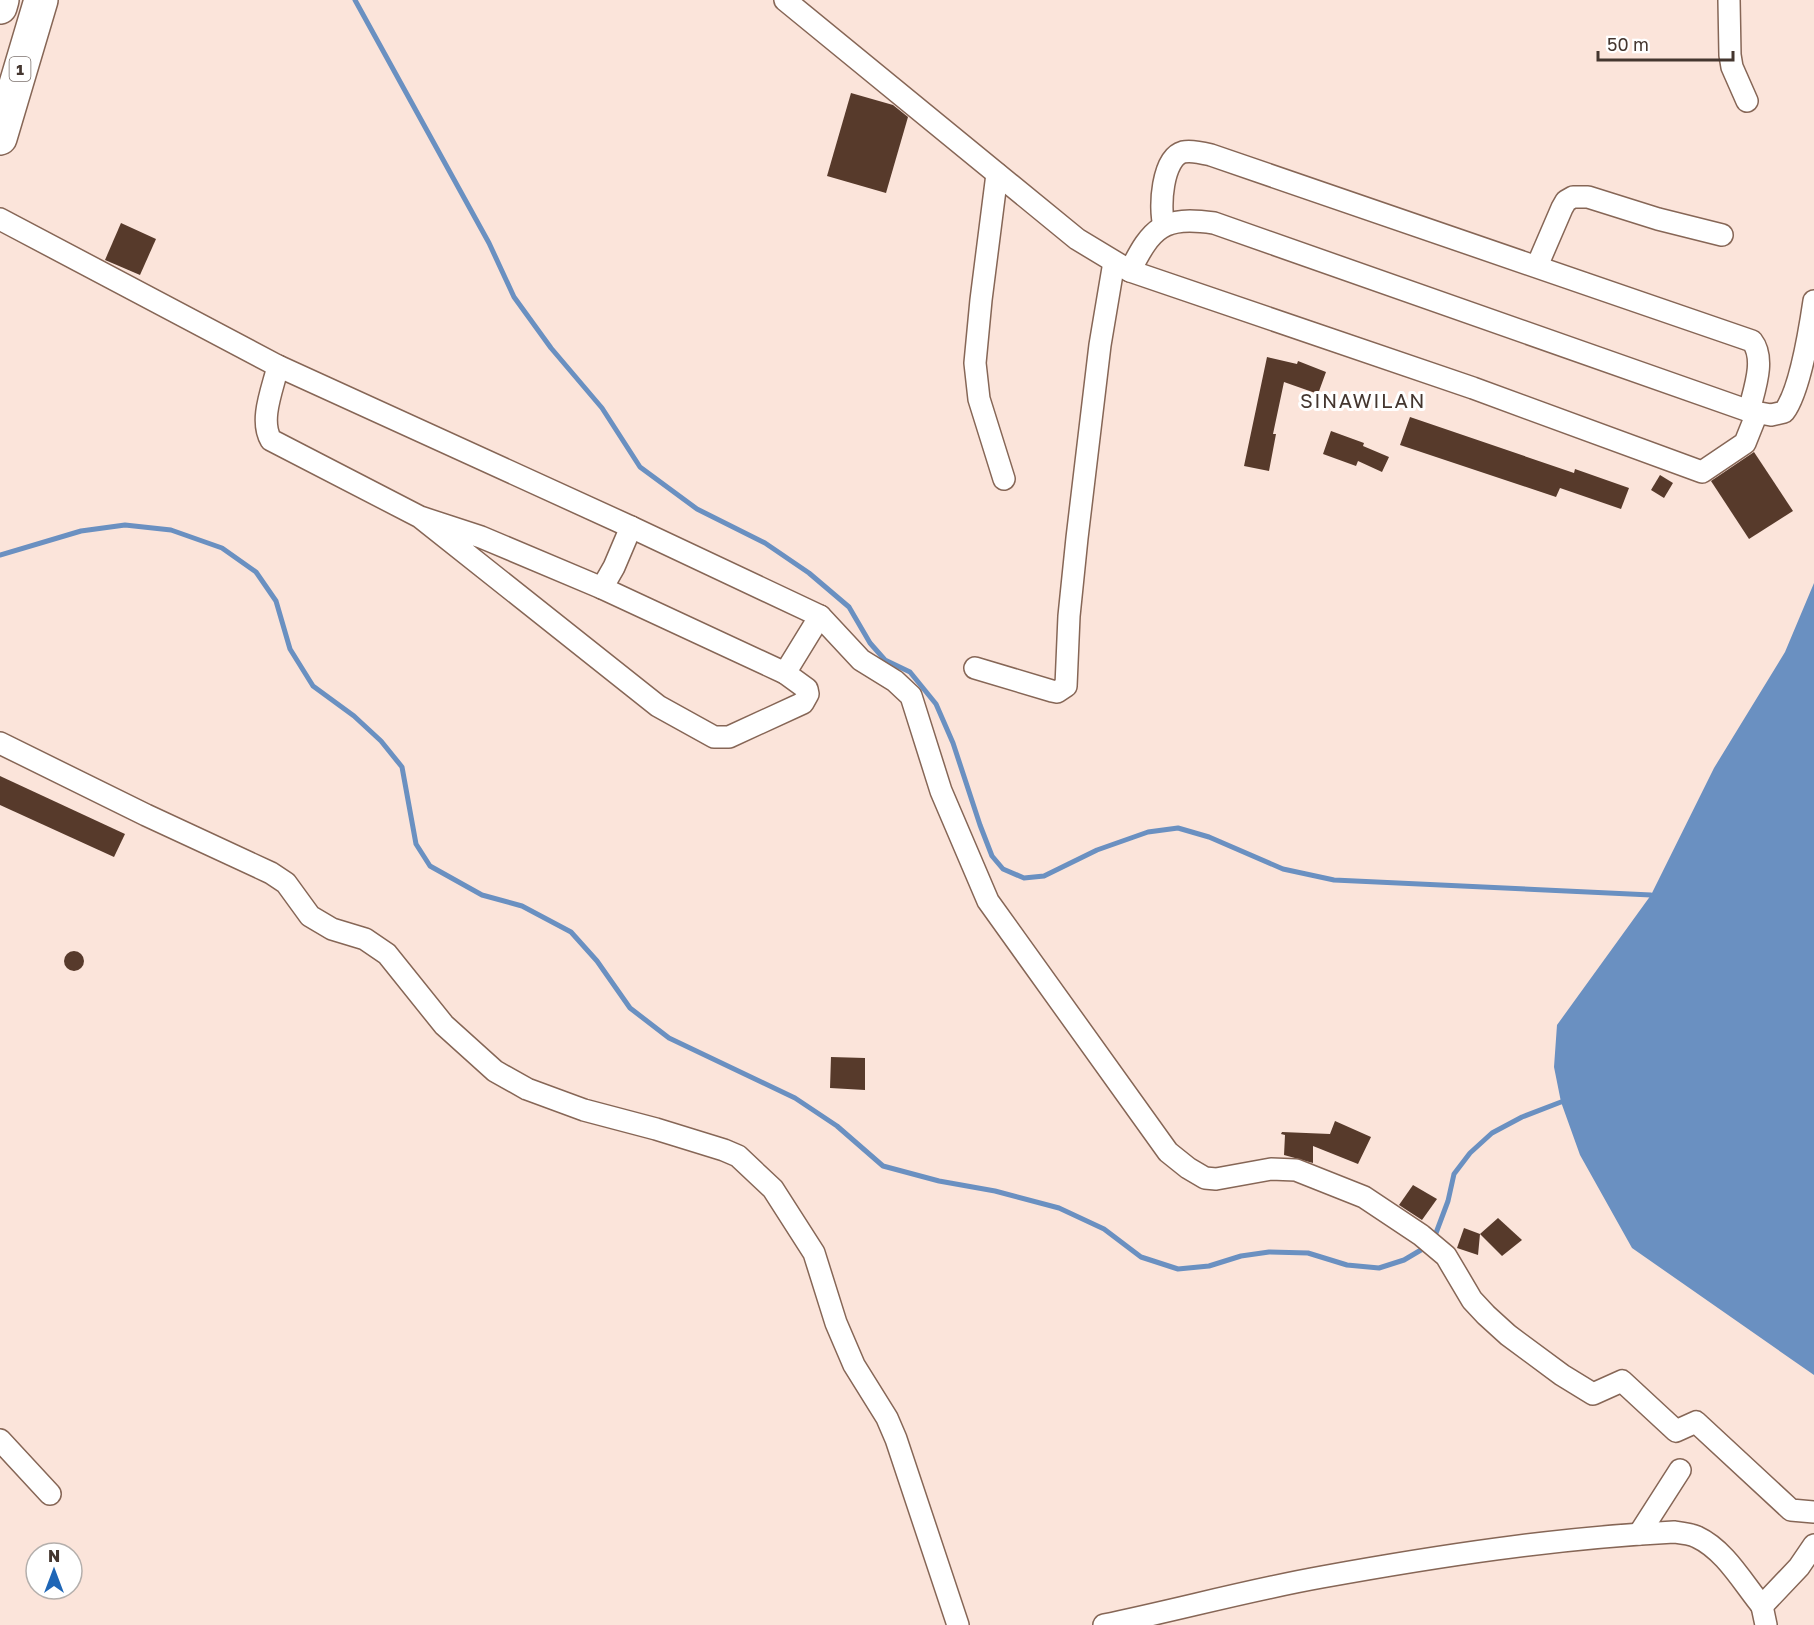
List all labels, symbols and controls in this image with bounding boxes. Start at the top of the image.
scale bar [1598,24,1733,62]
text: 50 m [1607,33,1649,55]
road number: 1 [10,57,31,81]
district label: SINAWILAN [1300,388,1426,412]
north arrow [24,1541,84,1601]
text: N [48,1546,60,1566]

